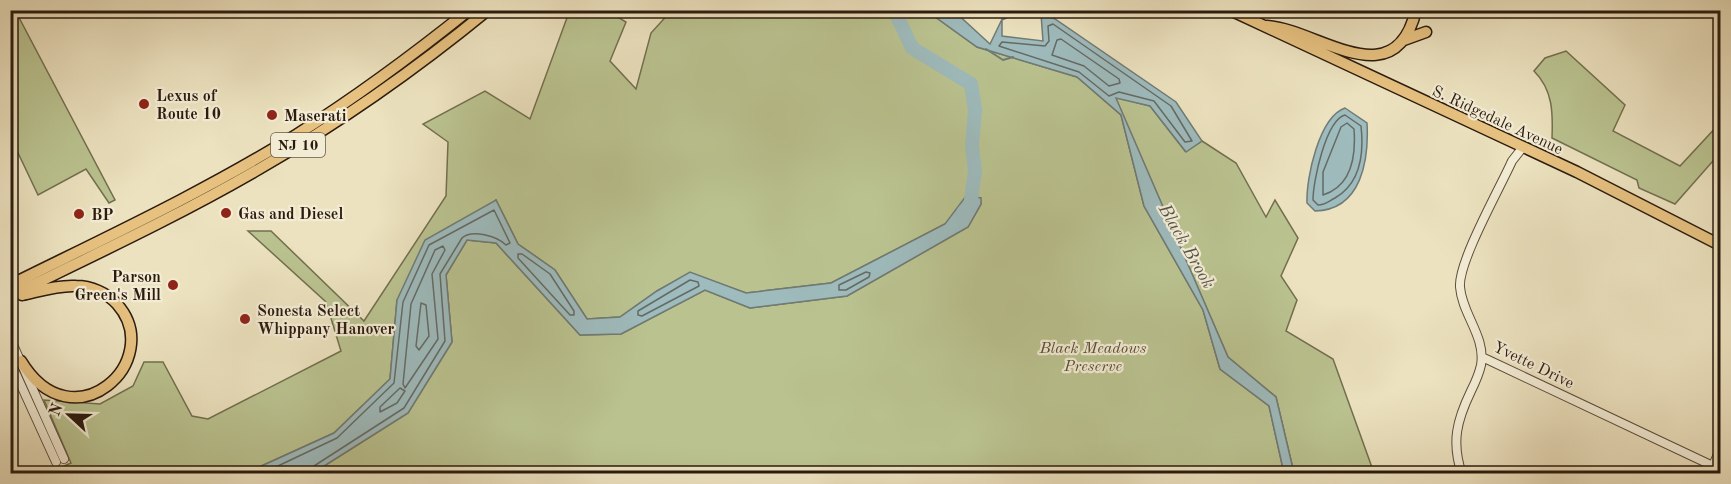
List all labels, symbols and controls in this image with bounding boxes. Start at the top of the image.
street label: S. Ridgedale Avenue [1429,84,1565,158]
place label: Lexus of Route 10 [156,89,221,123]
marker: Lexus of Route 10 [137,97,151,111]
marker: Maserati [265,108,279,122]
place label: Maserati [284,109,347,125]
road number: NJ 10 [271,133,325,157]
water label: Black Brook [1154,200,1218,292]
marker: Gas and Diesel [219,206,233,220]
marker: BP [72,207,86,221]
place label: Gas and Diesel [238,207,343,223]
place label: BP [91,208,114,224]
place label: Parson Green's Mill [75,270,161,304]
marker: Parson Green's Mill [166,278,180,292]
place label: Sonesta Select Whippany Hanover [257,304,395,338]
marker: Sonesta Select Whippany Hanover [238,312,252,326]
street label: Yvette Drive [1490,339,1576,392]
park label: Black Meadows Preserve [1039,341,1147,375]
north arrow [39,385,99,445]
text: N [47,401,67,419]

